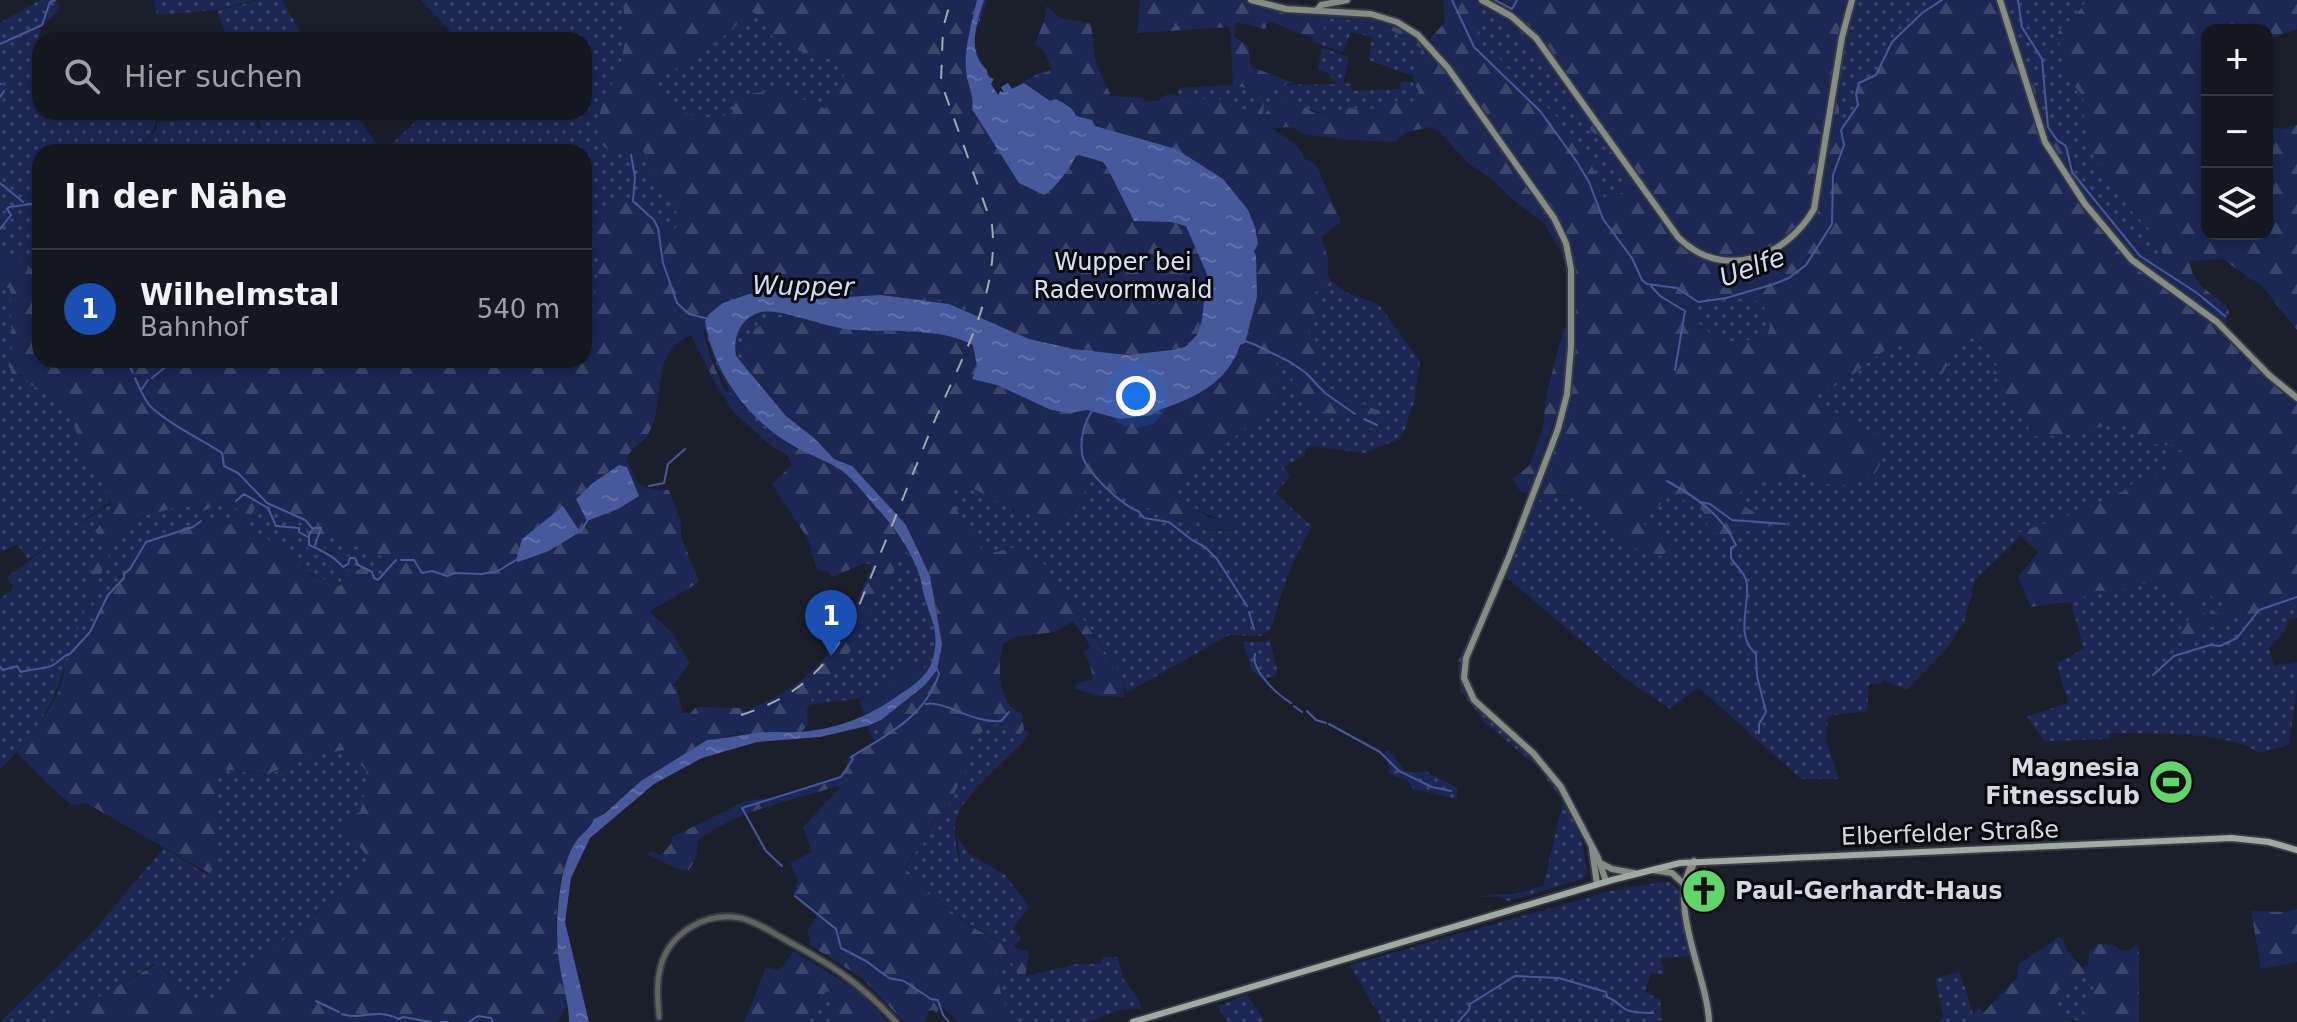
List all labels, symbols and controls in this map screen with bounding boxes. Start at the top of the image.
map controls [2201,24,2273,240]
button: + [2201,24,2273,96]
search box [32,32,592,120]
icon: search [60,54,104,98]
text: Hier suchen [124,59,303,94]
button: − [2201,96,2273,168]
button: layers [2201,168,2273,240]
text: In der Nähe [64,176,287,216]
water label: Uelfe [1715,241,1789,293]
park label: Wupper bei Radevormwald [1034,248,1212,304]
water label: Wupper [752,270,856,302]
text: Wilhelmstal [140,277,340,312]
text: 1 [81,294,99,324]
text: 540 m [477,294,560,324]
text: Bahnhof [140,312,248,342]
your location [1116,376,1156,416]
pin: 1 [805,590,857,656]
place label: Magnesia Fitnessclub [1985,754,2140,810]
sports icon: Magnesia Fitnessclub [2147,758,2195,806]
street label: Elberfelder Straße [1840,815,2060,851]
church icon: Paul-Gerhardt-Haus [1680,867,1728,915]
place label: Paul-Gerhardt-Haus [1735,877,2003,905]

